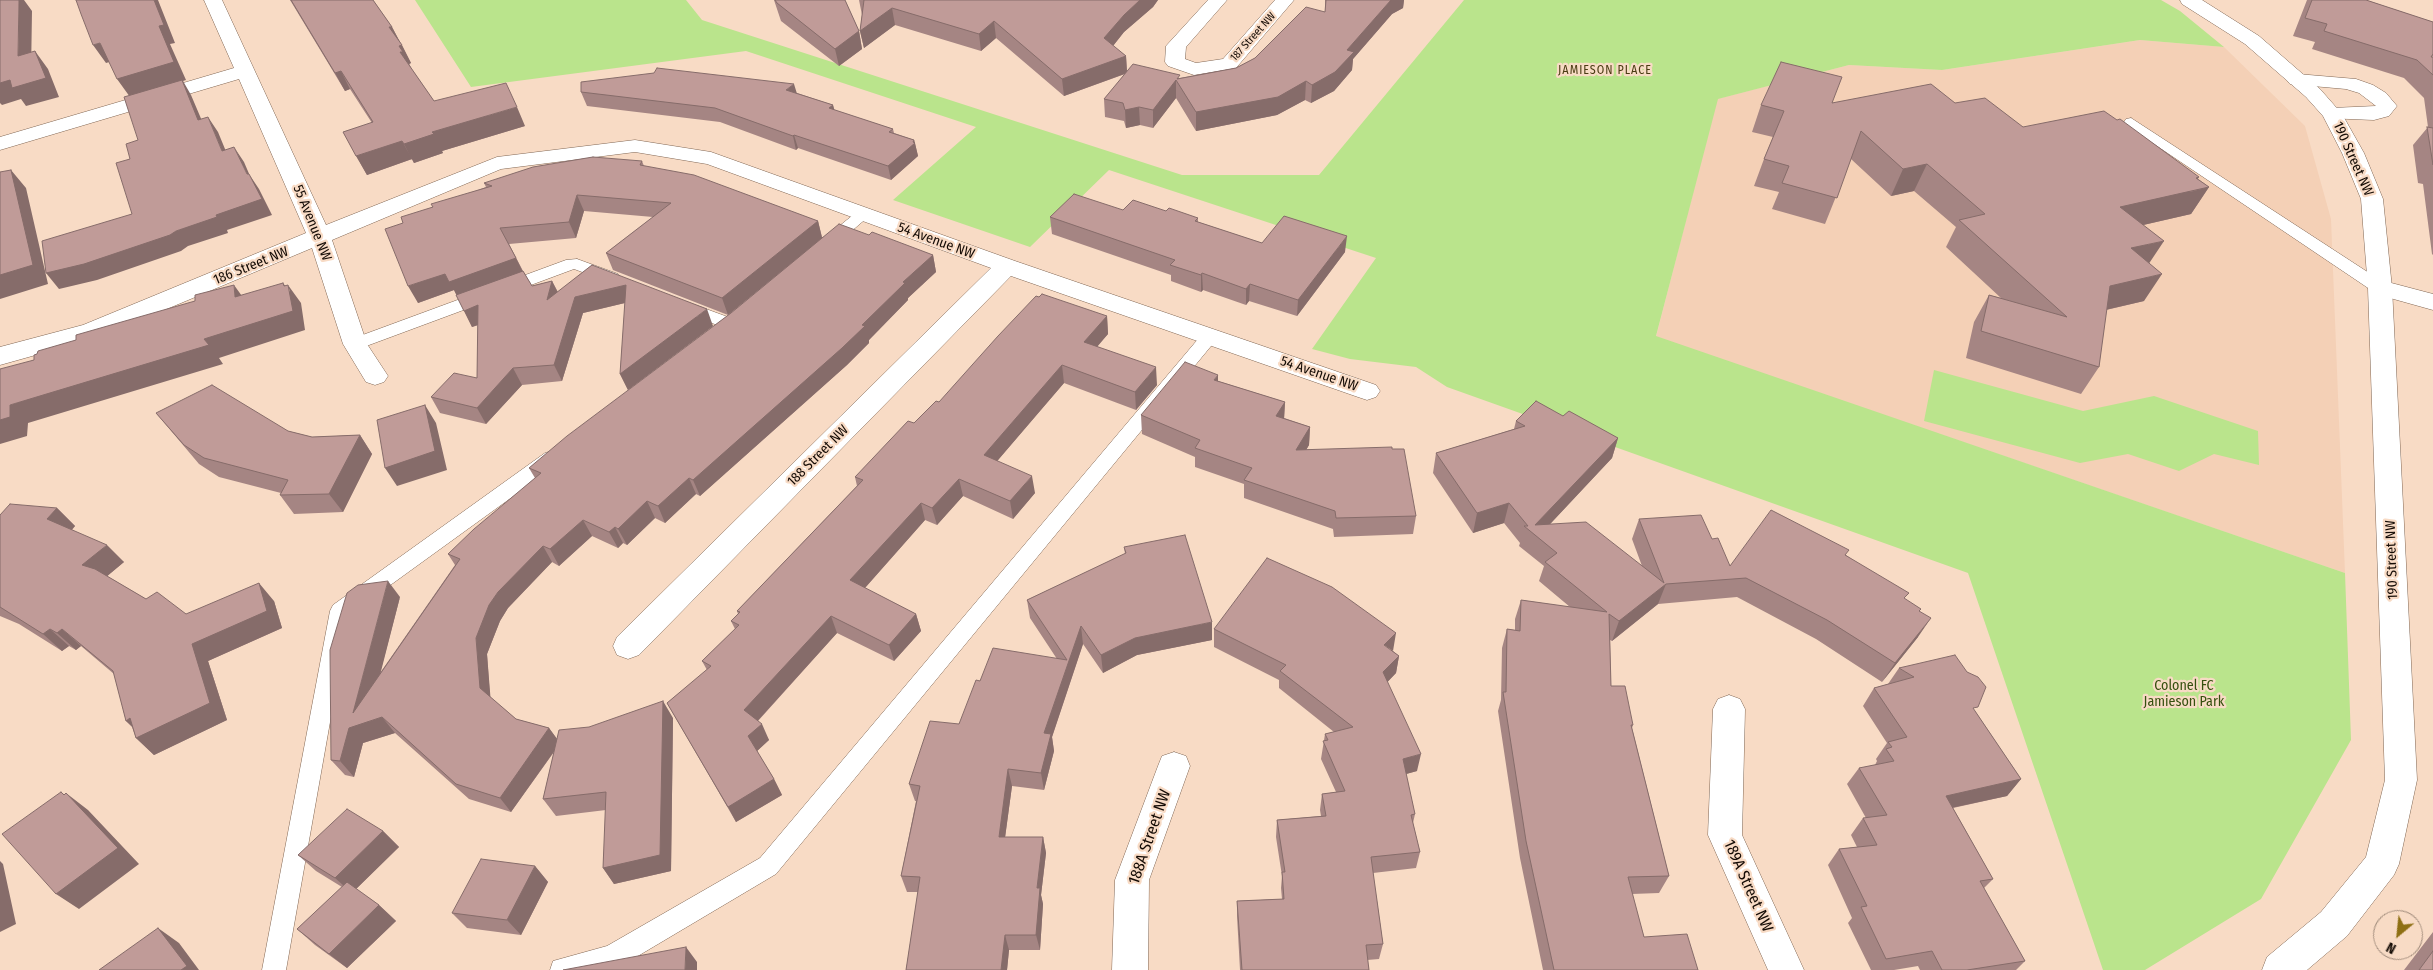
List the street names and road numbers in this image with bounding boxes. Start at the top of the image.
street label: 187 Street NW [1228,10,1278,64]
street label: 190 Street NW [2329,119,2377,199]
street label: 55 Avenue NW [289,183,335,263]
street label: 54 Avenue NW [895,219,977,263]
street label: 186 Street NW [211,243,291,289]
street label: 54 Avenue NW [1278,353,1360,395]
street label: 188 Street NW [784,422,852,490]
street label: 190 Street NW [2382,520,2402,600]
street label: 188A Street NW [1125,787,1175,887]
street label: 189A Street NW [1719,837,1777,935]

